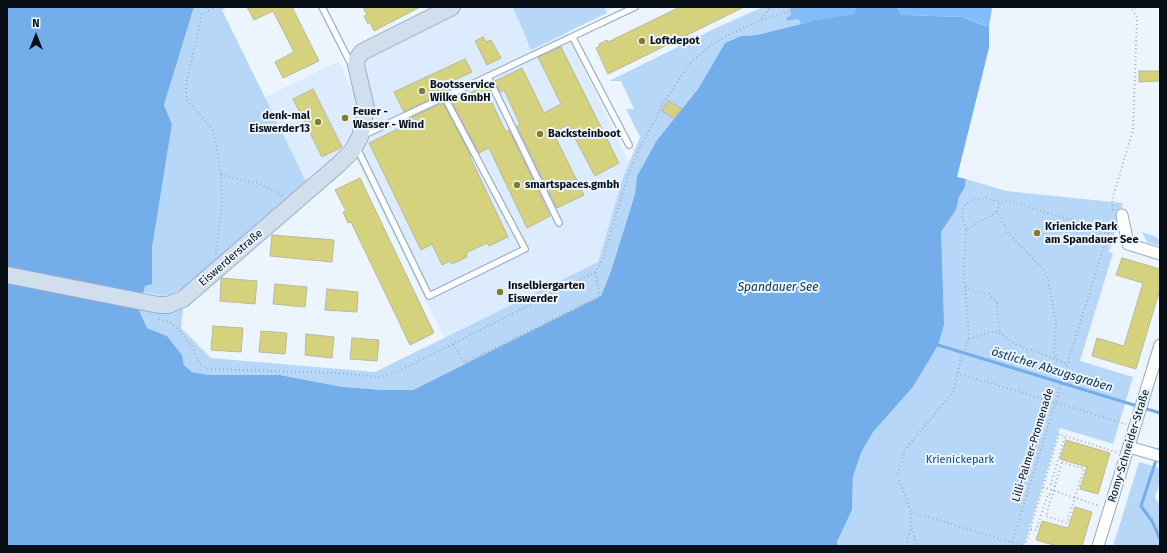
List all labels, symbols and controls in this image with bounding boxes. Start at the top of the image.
north arrow [16,16,56,56]
text: N [32,17,40,30]
place label: Loftdepot [650,34,700,48]
marker: Loftdepot [637,36,647,46]
place label: Bootsservice Wilke GmbH [430,78,495,104]
marker: Bootsservice Wilke GmbH [417,86,427,96]
place label: Feuer - Wasser - Wind [353,105,424,131]
place label: denk-mal Eiswerder13 [249,109,310,135]
marker: Feuer - Wasser - Wind [340,113,350,123]
marker: denk-mal Eiswerder13 [313,117,323,127]
place label: Backsteinboot [548,127,621,141]
marker: Backsteinboot [535,129,545,139]
place label: smartspaces.gmbh [525,178,619,192]
marker: smartspaces.gmbh [512,180,522,190]
place label: Krienicke Park am Spandauer See [1045,220,1138,246]
street label: Eiswerderstraße [196,227,266,289]
marker: Krienicke Park am Spandauer See [1032,228,1042,238]
place label: Inselbiergarten Eiswerder [508,279,585,305]
water label: Spandauer See [738,281,818,295]
marker: Inselbiergarten Eiswerder [495,287,505,297]
water label: östlicher Abzugsgraben [990,345,1114,395]
street label: Lilli-Palmer-Promenade [1009,387,1057,503]
street label: Romy-Schneider-Straße [1106,388,1152,504]
park label: Krienickepark [926,453,994,467]

